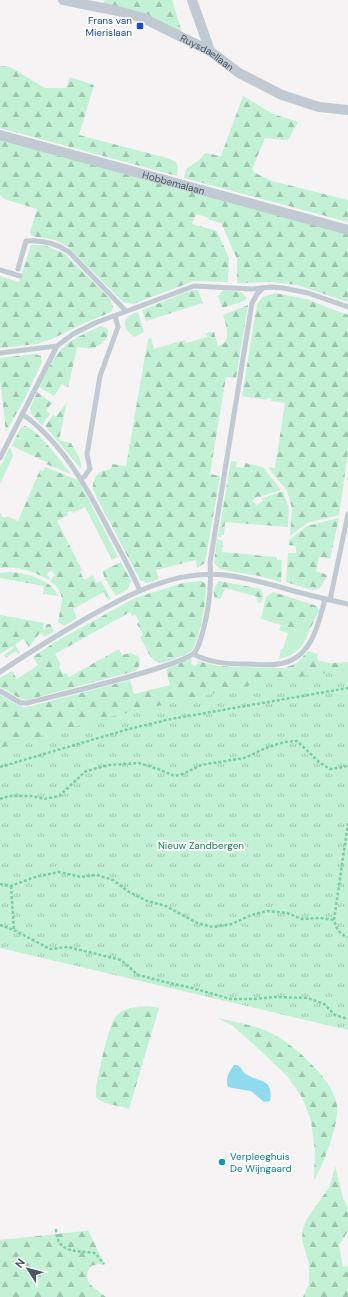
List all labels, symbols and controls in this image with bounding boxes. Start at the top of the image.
place label: Frans van Mierislaan [86,14,132,39]
marker: Frans van Mierislaan [135,21,145,31]
street label: Ruysdaellaan [178,31,237,74]
street label: Hobbemalaan [141,168,207,197]
park label: Nieuw Zandbergen [158,839,244,852]
place label: Verpleeghuis De Wijngaard [230,1150,292,1175]
marker: Verpleeghuis De Wijngaard [217,1157,227,1167]
north arrow [8,1249,48,1289]
text: N [12,1256,28,1270]

